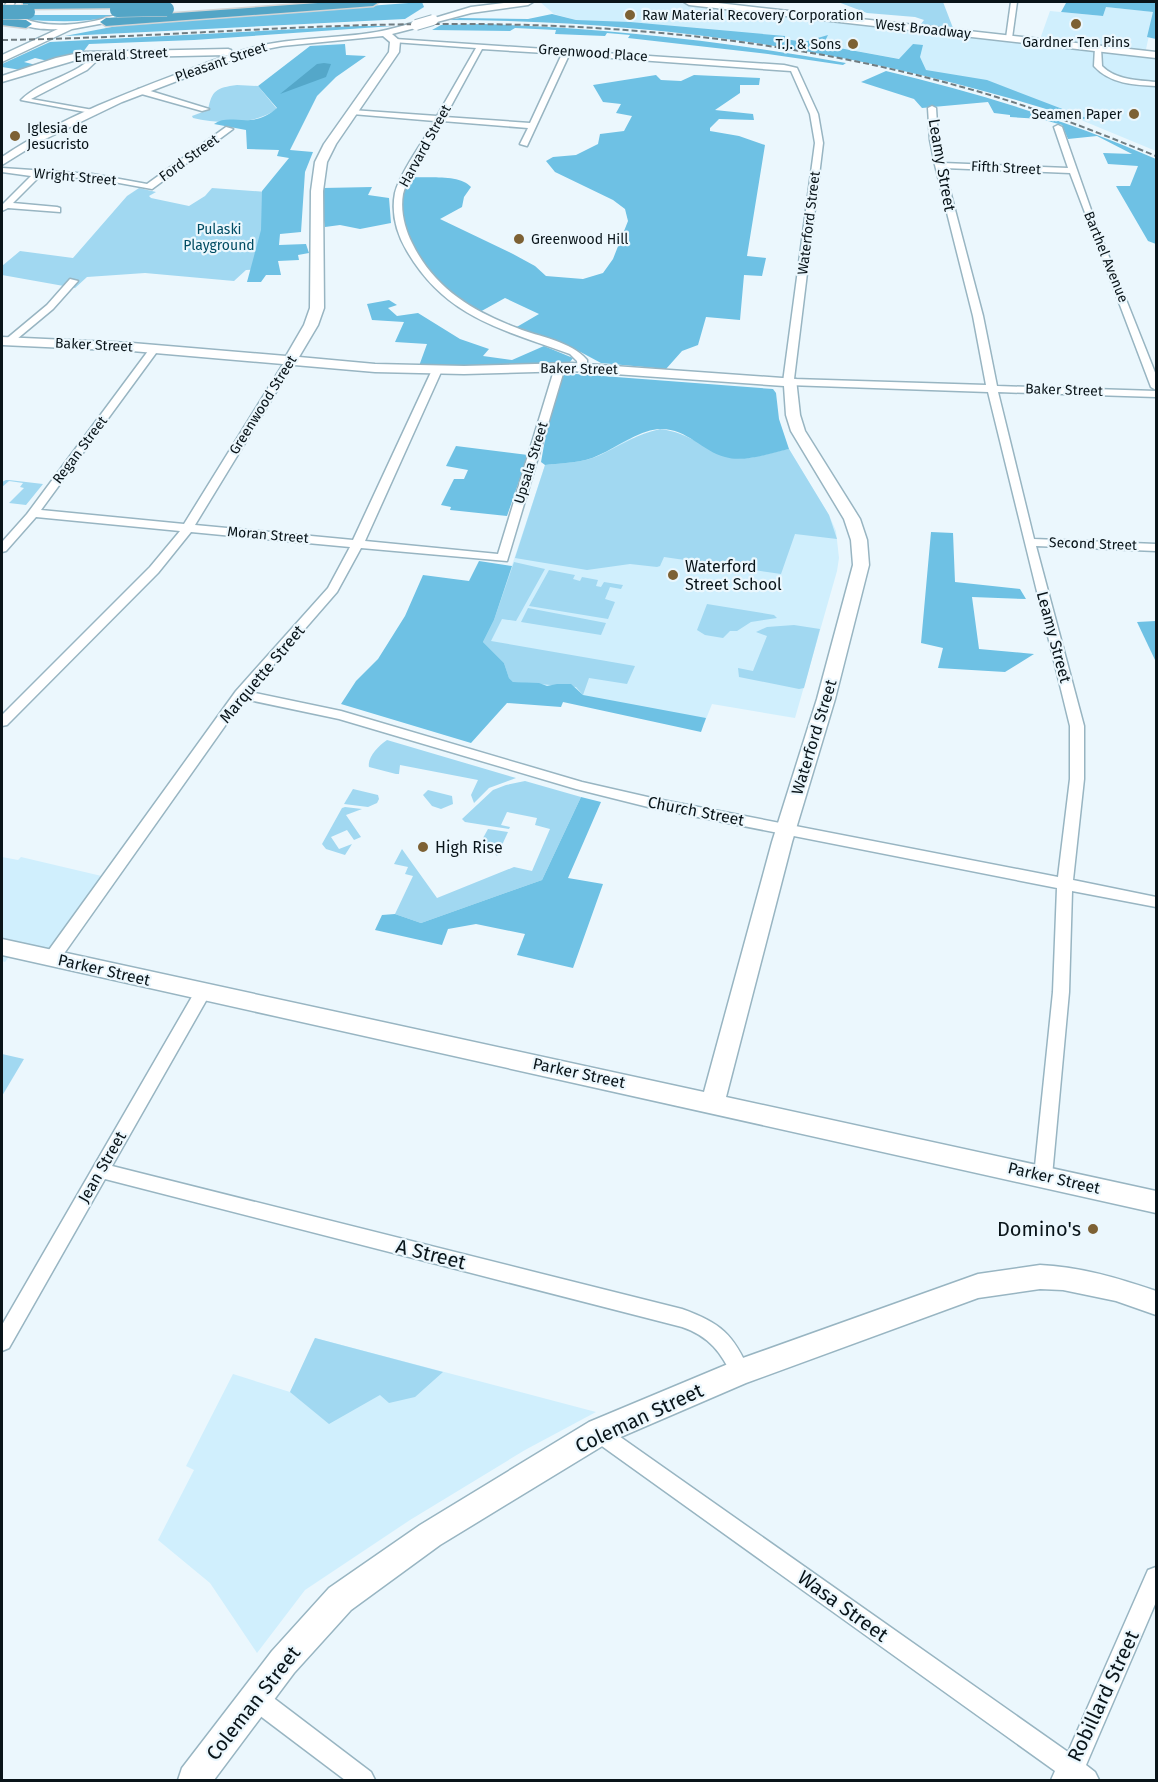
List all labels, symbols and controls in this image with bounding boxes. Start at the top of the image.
place label: Raw Material Recovery Corporation [642,7,864,24]
marker: Raw Material Recovery Corporation [623,8,637,22]
street label: West Broadway [874,16,972,42]
marker: Gardner Ten Pins [1069,17,1083,31]
place label: Gardner Ten Pins [1022,34,1130,51]
place label: T.J. & Sons [775,36,841,53]
marker: T.J. & Sons [846,37,860,51]
street label: Pleasant Street [173,38,270,86]
street label: Greenwood Place [538,41,648,65]
street label: Emerald Street [74,44,169,66]
street label: Harvard Street [395,101,455,190]
place label: Seamen Paper [1031,106,1123,123]
marker: Seamen Paper [1127,107,1141,121]
street label: Leamy Street [924,117,960,213]
place label: Iglesia de Jesucristo [27,120,89,153]
marker: Iglesia de Jesucristo [8,129,22,143]
street label: Ford Street [156,130,223,185]
street label: Fifth Street [971,158,1042,178]
street label: Wright Street [33,165,118,189]
street label: Waterford Street [794,169,824,276]
street label: Barthel Avenue [1080,209,1132,305]
park label: Pulaski Playground [183,221,255,254]
place label: Greenwood Hill [531,231,628,248]
marker: Greenwood Hill [512,232,526,246]
street label: Baker Street [55,334,134,356]
street label: Greenwood Street [226,351,301,458]
street label: Baker Street [540,360,619,378]
street label: Baker Street [1025,380,1104,400]
street label: Regan Street [49,412,112,487]
street label: Upsala Street [510,419,552,506]
street label: Moran Street [227,523,310,547]
street label: Second Street [1049,534,1138,554]
place label: Waterford Street School [685,557,782,594]
marker: Waterford Street School [666,568,680,582]
street label: Leamy Street [1033,589,1075,685]
street label: Marquette Street [215,621,309,727]
street label: Waterford Street [787,677,841,797]
street label: Church Street [646,792,746,830]
place label: High Rise [435,838,503,857]
marker: High Rise [416,840,430,854]
street label: Parker Street [56,950,152,990]
street label: Parker Street [531,1054,627,1092]
street label: Jean Street [74,1128,130,1206]
street label: Parker Street [1006,1158,1102,1198]
place label: Domino's [997,1217,1081,1241]
marker: Domino's [1086,1222,1100,1236]
street label: A Street [394,1234,469,1274]
street label: Coleman Street [571,1378,708,1458]
street label: Wasa Street [793,1565,894,1647]
street label: Robillard Street [1062,1626,1144,1765]
street label: Coleman Street [201,1640,306,1765]

